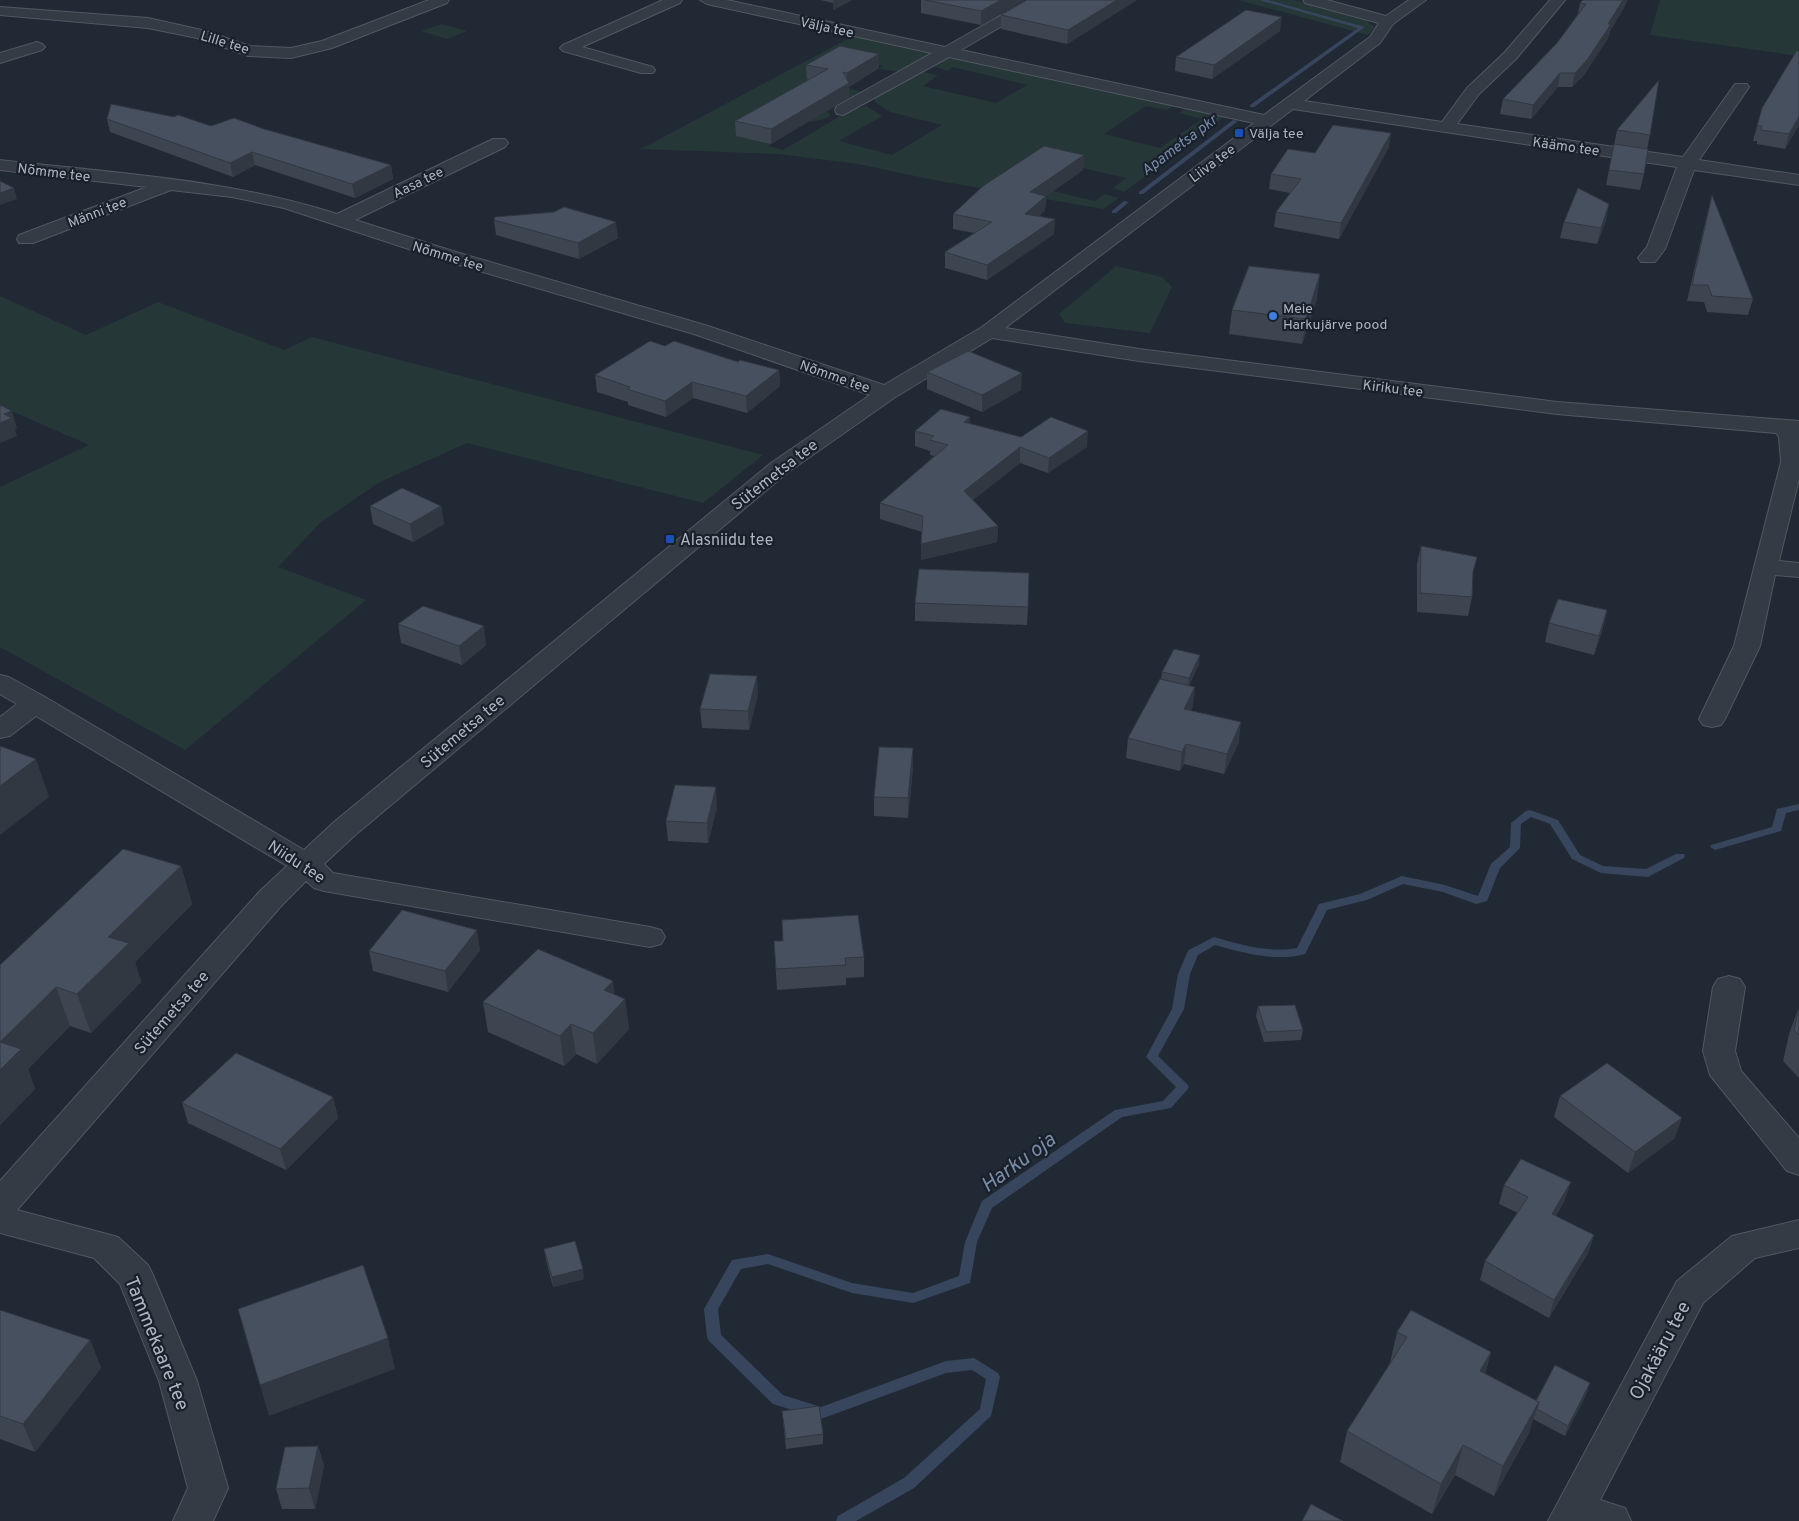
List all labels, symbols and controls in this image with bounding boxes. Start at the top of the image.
street label: Välja tee [798,14,855,42]
street label: Lille tee [198,28,251,59]
water label: Apametsa pkr [1138,111,1223,181]
place label: Välja tee [1249,126,1303,143]
marker: Välja tee [1233,127,1245,139]
street label: Käämo tee [1531,134,1600,161]
street label: Liiva tee [1187,141,1239,187]
street label: Nõmme tee [16,161,91,186]
street label: Aasa tee [390,164,447,203]
street label: Männi tee [66,194,129,232]
street label: Nõmme tee [410,239,485,276]
place label: Meie Harkujärve pood [1283,301,1387,334]
marker: Meie Harkujärve pood [1267,310,1279,322]
street label: Nõmme tee [797,357,872,397]
street label: Kiriku tee [1362,377,1424,402]
street label: Sütemetsa tee [728,436,822,516]
place label: Alasniidu tee [680,531,773,551]
marker: Alasniidu tee [664,533,676,545]
street label: Sütemetsa tee [417,691,510,774]
street label: Niidu tee [263,837,328,889]
street label: Sütemetsa tee [131,967,214,1059]
water label: Harku oja [976,1127,1062,1199]
street label: Tammekaare tee [118,1273,194,1414]
street label: Ojakääru tee [1625,1297,1697,1404]

